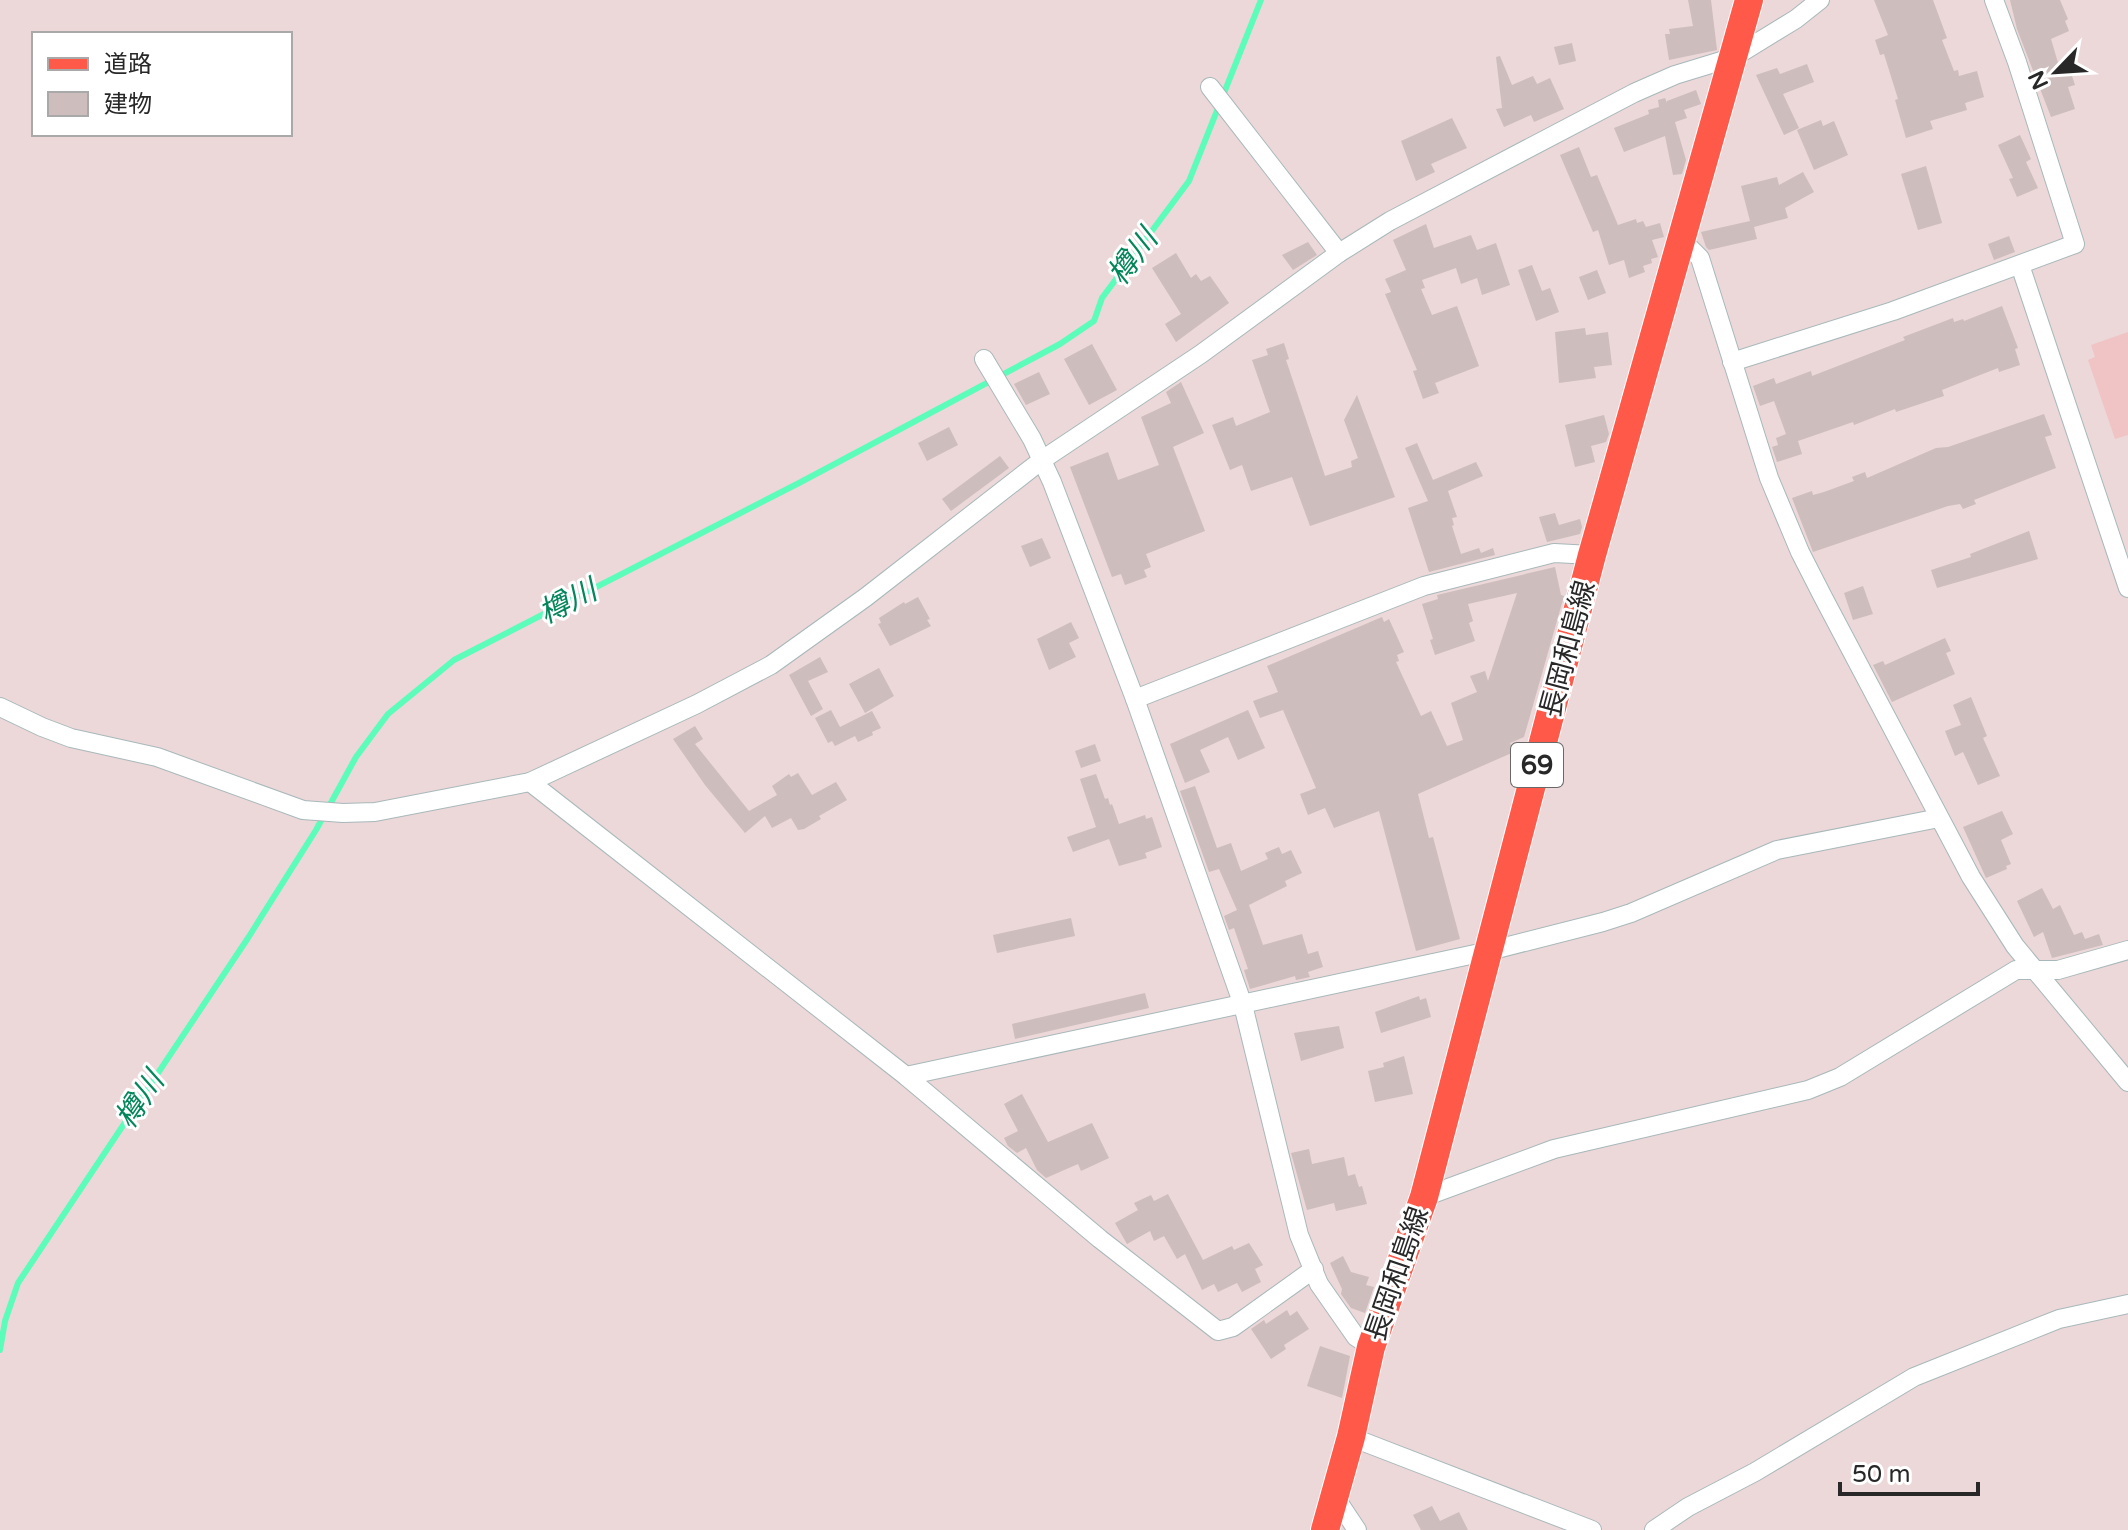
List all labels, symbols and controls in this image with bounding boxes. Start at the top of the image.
legend [32,32,292,136]
north arrow [2016,32,2096,112]
text: 道路 [104,50,152,79]
text: N [2023,67,2054,94]
text: 建物 [104,90,152,119]
water label: 樽川 [1100,220,1168,292]
water label: 樽川 [533,571,606,632]
street label: 長岡和島線 [1533,577,1603,721]
road number: 69 [1511,743,1563,787]
water label: 樽川 [108,1062,174,1135]
street label: 長岡和島線 [1358,1202,1436,1346]
scale bar [1840,1446,1978,1496]
text: 50 m [1852,1460,1910,1489]

